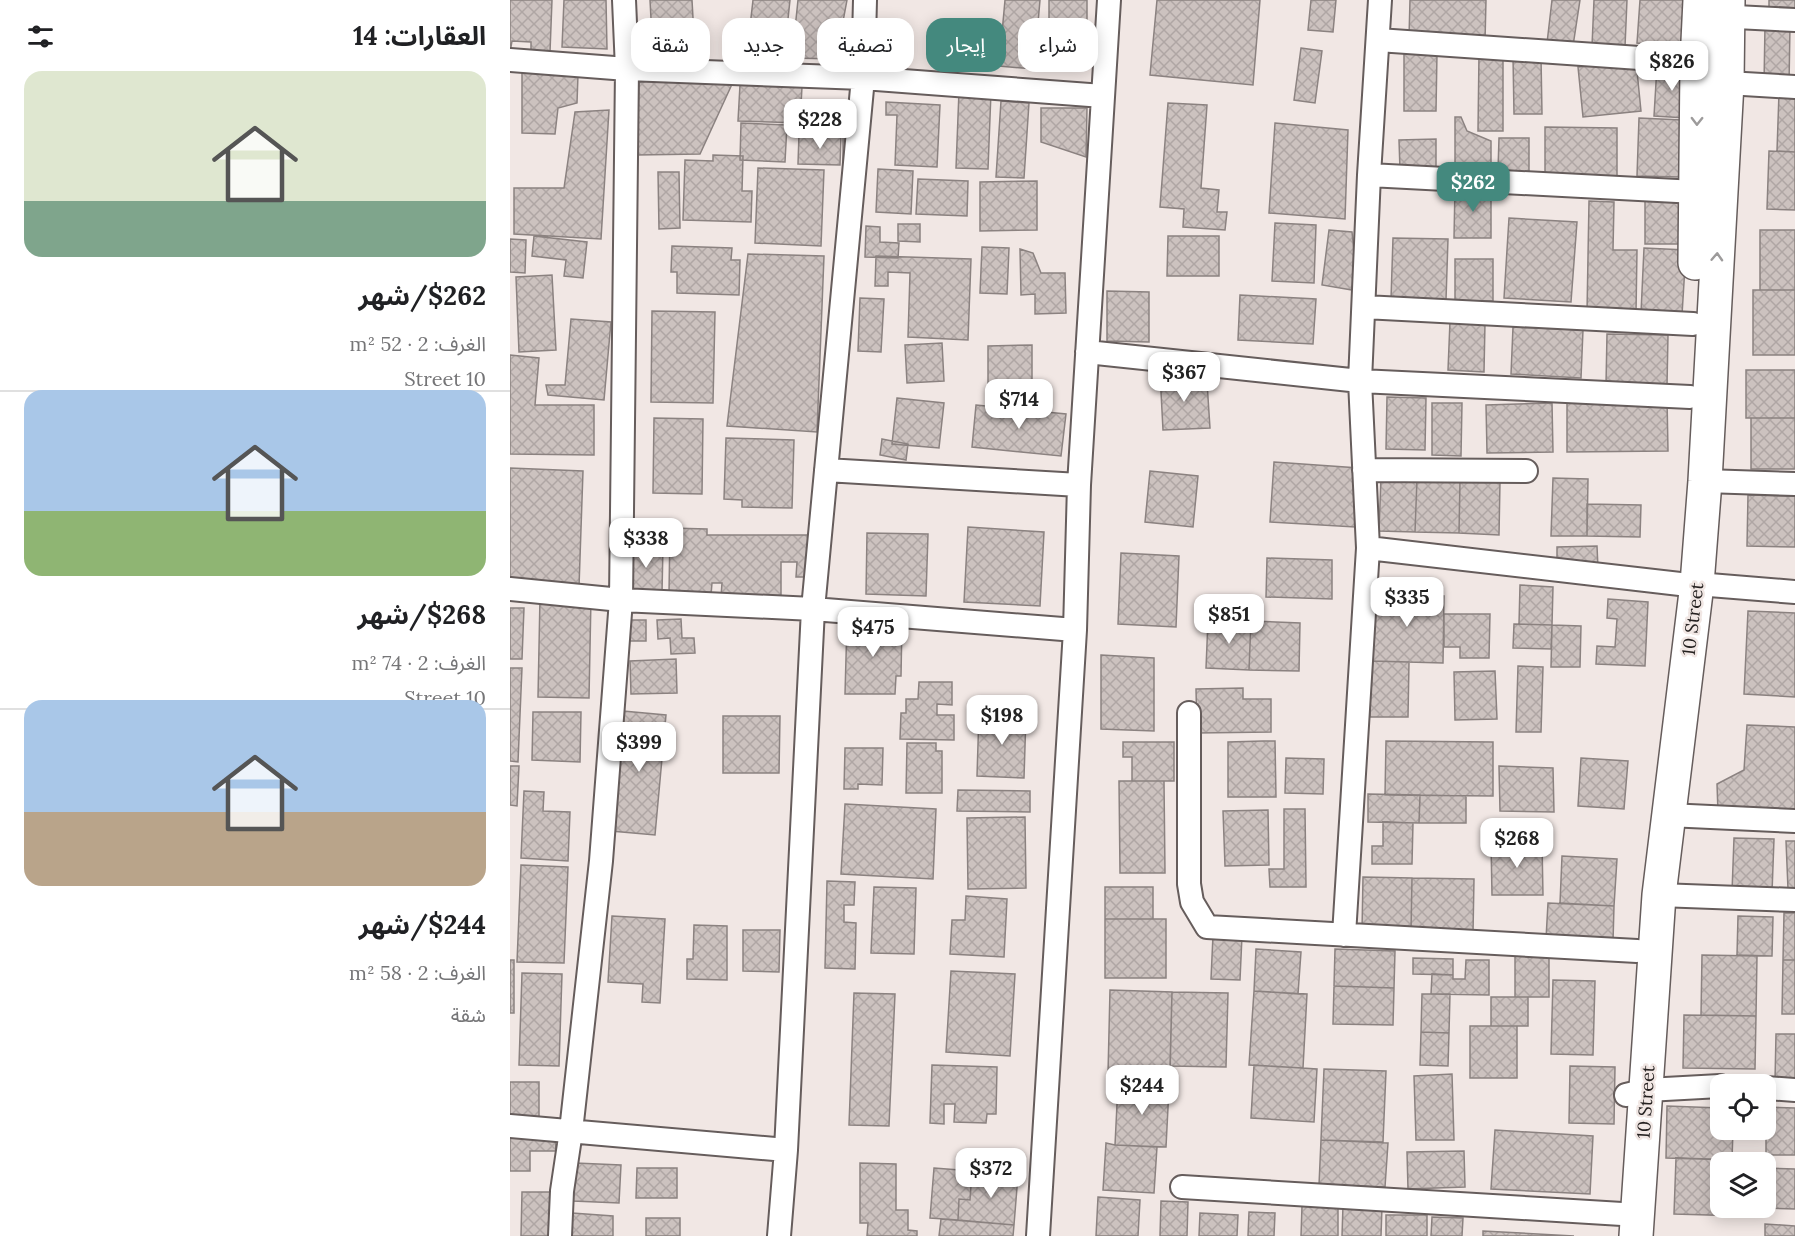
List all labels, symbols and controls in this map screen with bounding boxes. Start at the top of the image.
chip: شقة [631,18,710,72]
chip: جديد [722,18,805,72]
chip: تصفية [817,18,914,72]
chip: إيجار [926,18,1006,72]
chip: شراء [1018,18,1098,72]
text: العقارات: 14 [353,19,486,52]
icon: filters [24,20,57,53]
pin: $826 [1636,41,1708,92]
text: $826 [1649,48,1695,73]
pin: $228 [784,99,856,150]
text: $228 [798,106,842,131]
icon: home [201,110,309,218]
one-way arrow [1691,117,1703,126]
pin: $262 [1437,162,1509,213]
text: $262 [1451,169,1495,194]
one-way arrow [1710,253,1723,262]
text: $262/شهر [359,279,486,312]
text: الغرف: 2 · 52 m² [350,331,486,356]
pin: $367 [1148,352,1220,403]
text: $367 [1162,359,1206,384]
text: 10 Street [404,366,486,391]
pin: $714 [983,379,1055,430]
text: $714 [999,386,1039,411]
icon: home [201,429,309,537]
pin: $338 [610,518,682,569]
text: $338 [623,525,669,550]
pin: $335 [1371,577,1443,628]
street label: 10 Street [1677,581,1708,657]
text: $335 [1385,584,1429,609]
pin: $851 [1193,594,1265,645]
text: $268/شهر [358,598,486,631]
text: $851 [1208,601,1250,626]
pin: $475 [837,607,909,658]
text: $475 [852,614,894,639]
text: الغرف: 2 · 74 m² [351,650,486,675]
text: 10 Street [404,685,486,710]
pin: $198 [966,695,1038,746]
text: $198 [981,702,1023,727]
pin: $399 [603,722,675,773]
text: $399 [616,729,662,754]
icon: home [201,739,309,847]
pin: $268 [1481,818,1553,869]
text: $268 [1494,825,1540,850]
text: $244/شهر [359,908,486,941]
text: الغرف: 2 · 58 m² [349,960,486,985]
text: شقة [451,1002,486,1027]
street label: 10 Street [1631,1064,1660,1139]
pin: $244 [1106,1065,1178,1116]
text: $244 [1120,1072,1164,1097]
map controls [1710,1074,1776,1218]
button: locate [1710,1074,1776,1140]
pin: $372 [955,1148,1027,1199]
button: layers [1710,1152,1776,1218]
text: $372 [970,1155,1013,1180]

